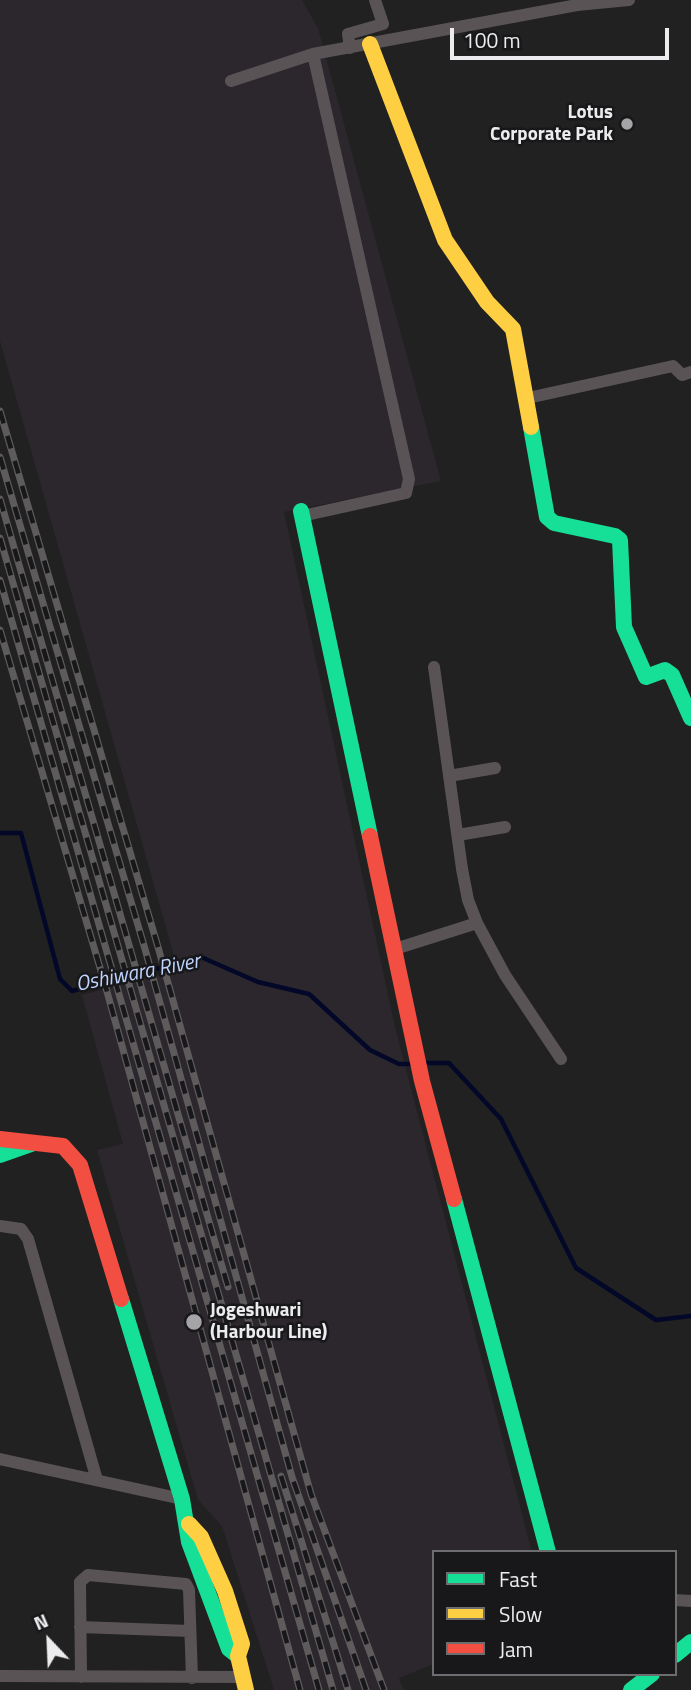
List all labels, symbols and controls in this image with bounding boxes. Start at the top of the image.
scale bar [453,14,672,58]
text: 100 m [463,24,520,56]
place label: Lotus Corporate Park [490,102,613,146]
marker: Lotus Corporate Park [619,116,635,132]
water label: Oshiwara River [74,950,202,998]
place label: Jogeshwari (Harbour Line) [210,1300,327,1344]
marker: Jogeshwari (Harbour Line) [184,1312,204,1332]
legend [432,1550,677,1676]
text: Fast [499,1563,537,1595]
text: Slow [499,1598,542,1630]
text: N [29,1605,52,1637]
north arrow [14,1606,84,1676]
text: Jam [499,1633,533,1665]

